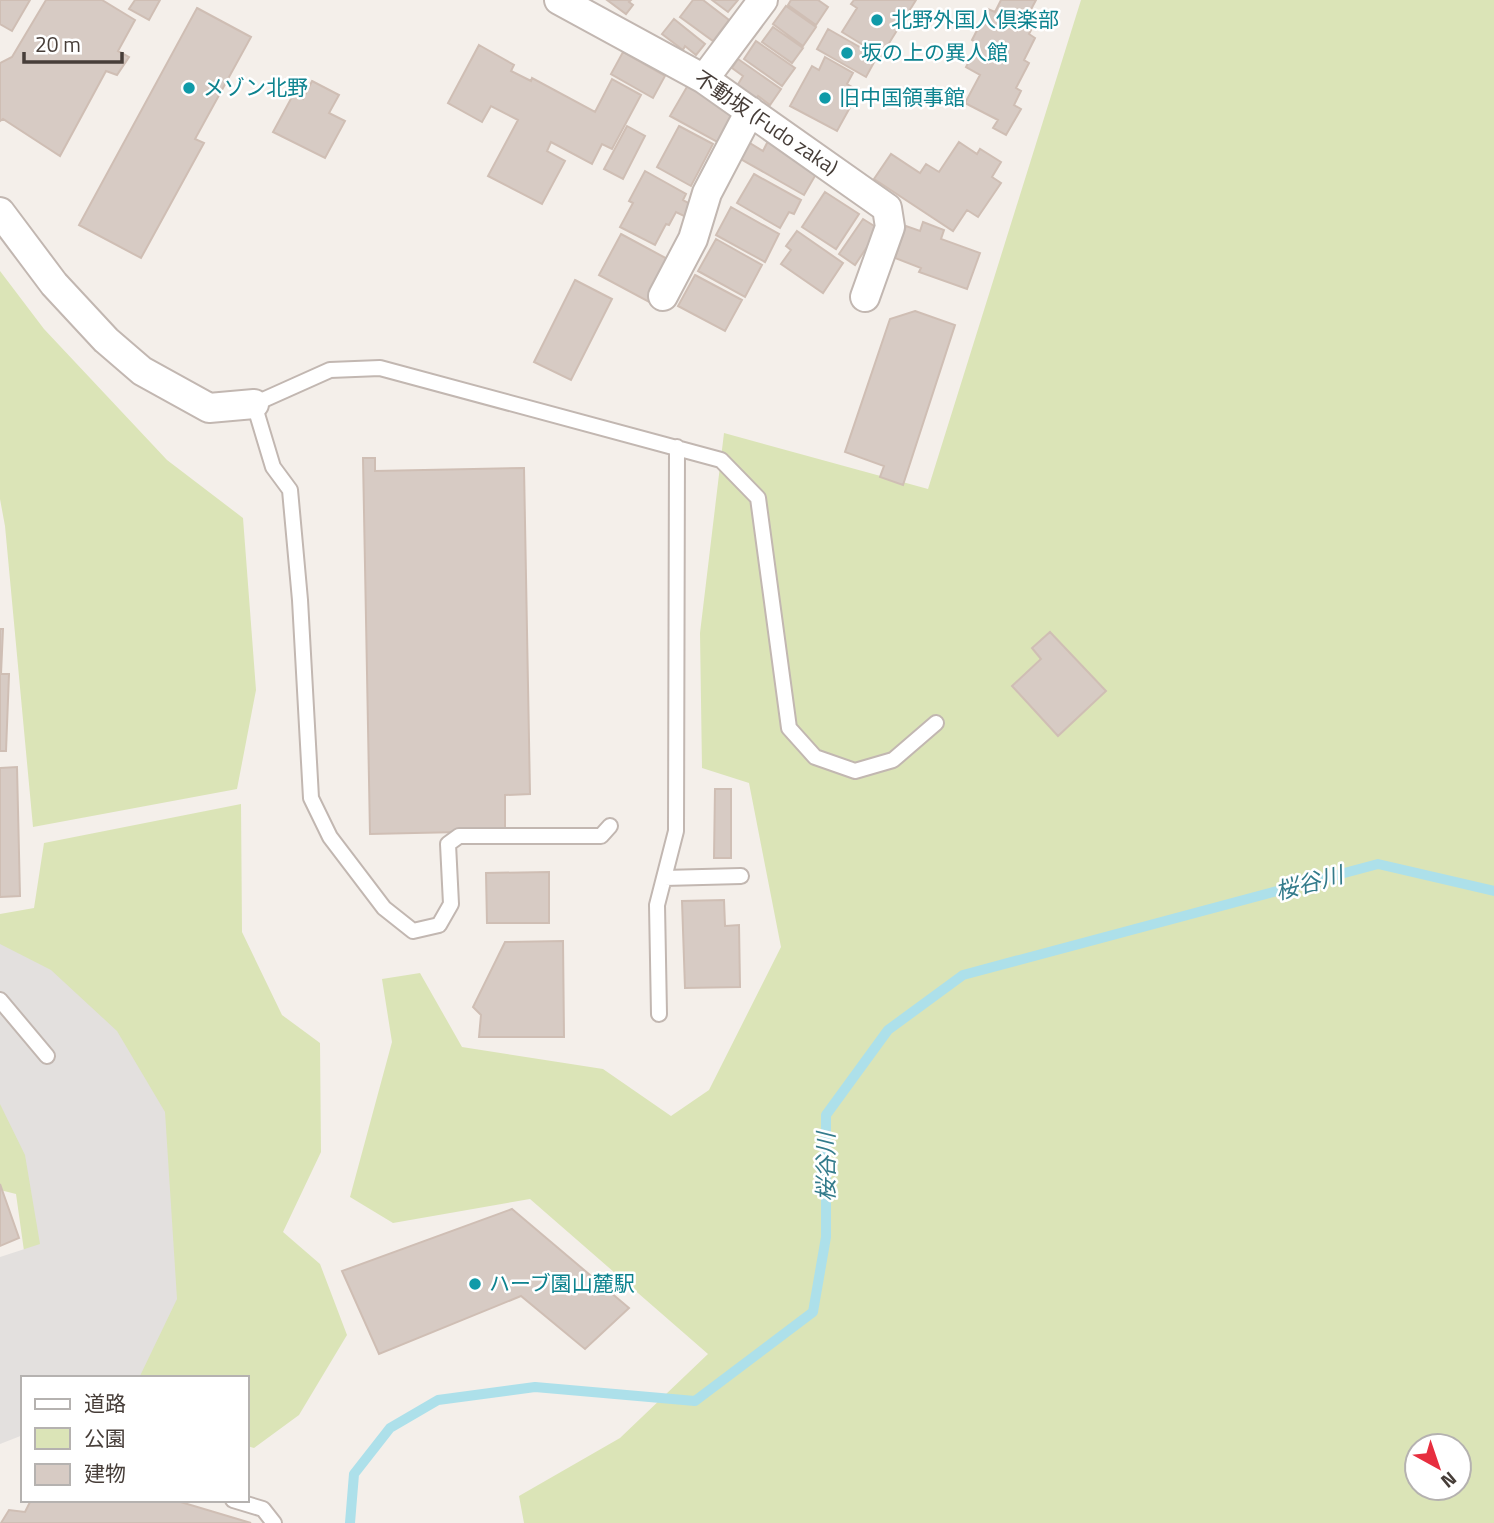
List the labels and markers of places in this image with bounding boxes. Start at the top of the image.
place label: 北野外国人倶楽部 [891,3,1059,35]
marker: 北野外国人倶楽部 [869,12,885,28]
place label: 坂の上の異人館 [861,36,1008,68]
marker: 坂の上の異人館 [839,45,855,61]
place label: メゾン北野 [203,71,308,103]
marker: メゾン北野 [181,80,197,96]
place label: 旧中国領事館 [839,81,965,113]
marker: 旧中国領事館 [817,90,833,106]
place label: ハーブ園山麓駅 [489,1267,635,1299]
marker: ハーブ園山麓駅 [467,1276,483,1292]

